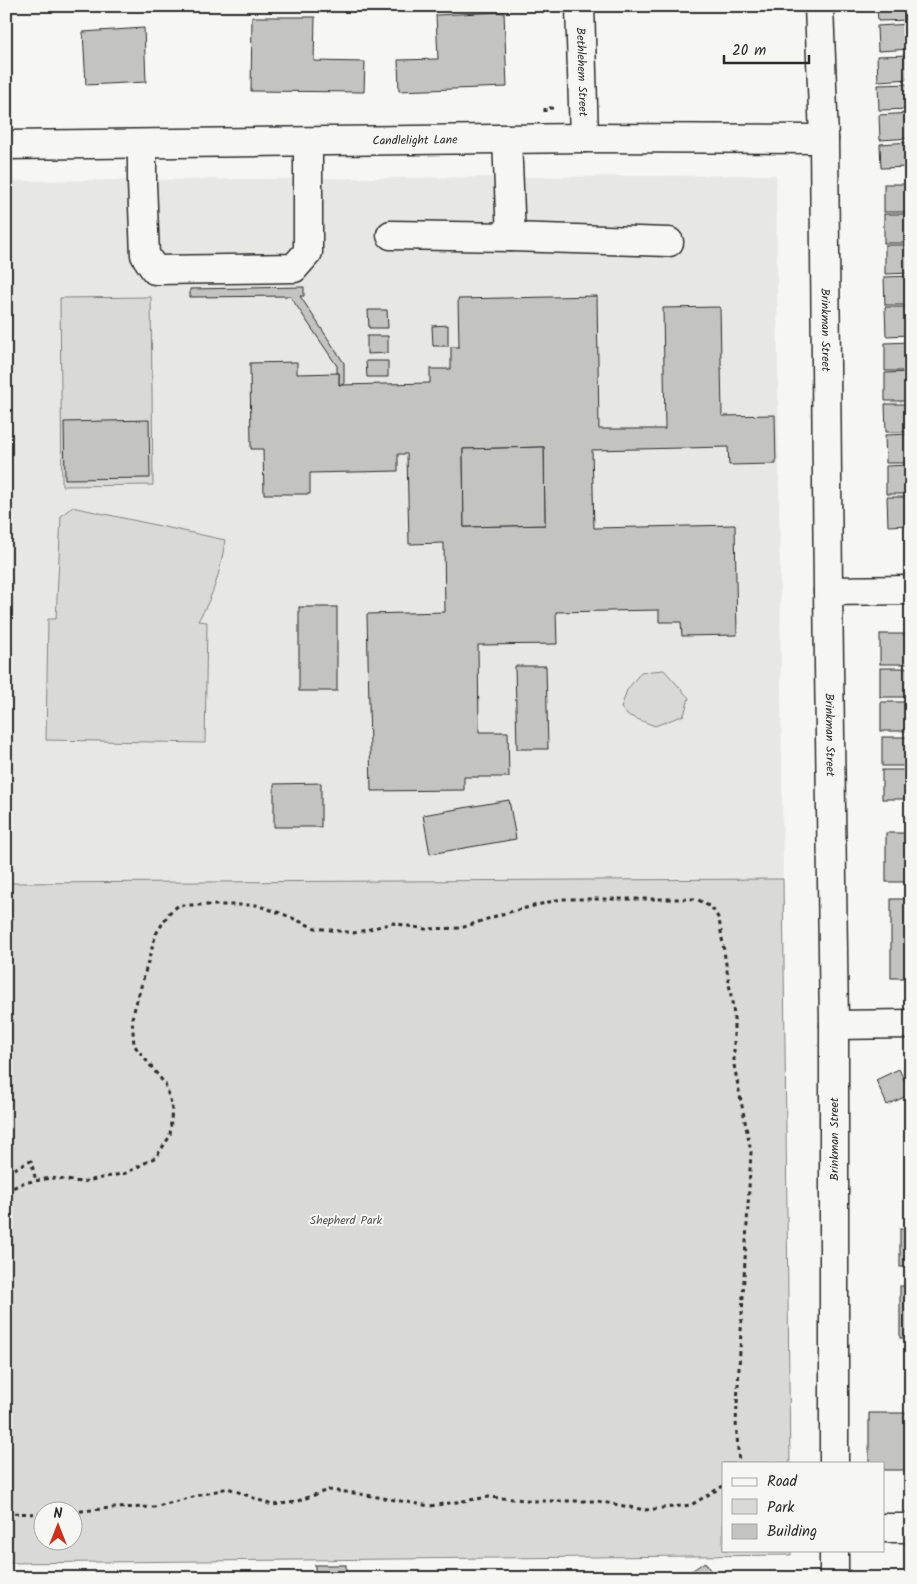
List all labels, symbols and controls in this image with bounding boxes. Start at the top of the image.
street label: Bethlehem Street [571,27,593,117]
scale bar [724,32,810,64]
text: 20 m [732,39,766,63]
street label: Candlelight Lane [372,130,458,150]
street label: Brinkman Street [816,288,836,372]
street label: Brinkman Street [820,693,840,777]
street label: Brinkman Street [825,1097,844,1181]
park label: Shepherd Park [310,1211,383,1230]
legend [722,1462,884,1552]
text: Road [767,1470,798,1494]
text: Park [767,1496,795,1520]
north arrow [32,1502,82,1552]
text: N [54,1503,63,1525]
text: Building [767,1520,817,1544]

